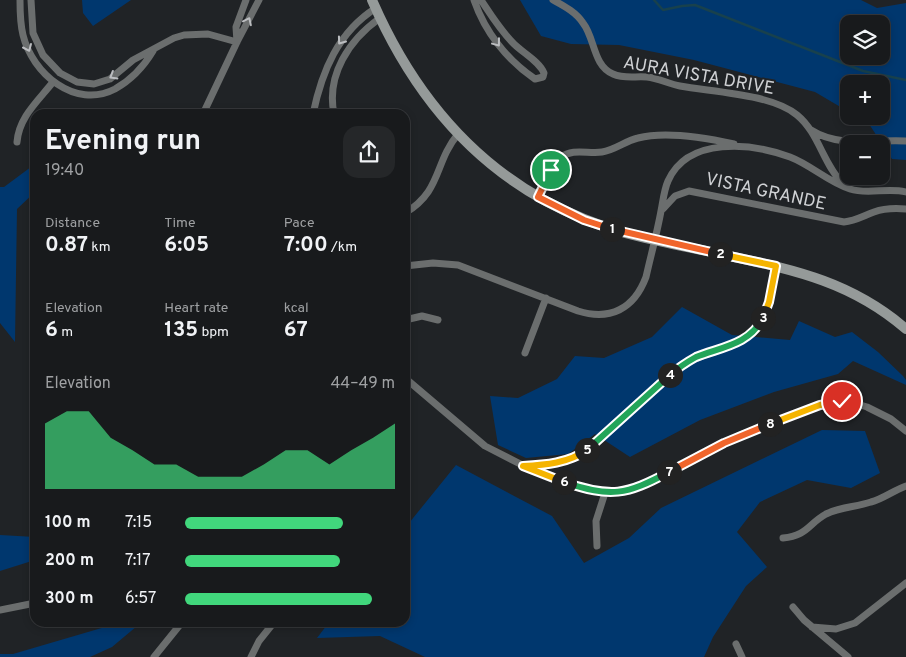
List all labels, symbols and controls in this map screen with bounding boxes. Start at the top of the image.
map controls [840,15,890,185]
button: layers [840,15,890,65]
one-way arrow [242,17,253,26]
one-way arrow [337,36,347,45]
one-way arrow [491,37,500,47]
one-way arrow [21,43,32,52]
street label: AURA VISTA DRIVE [621,52,776,101]
one-way arrow [109,70,118,80]
button: + [840,75,890,125]
text: Evening run [45,124,201,160]
button: share [343,126,395,178]
button: − [840,135,890,185]
pin [530,149,572,191]
icon: arrive [537,156,565,184]
text: 19:40 [45,161,84,181]
street label: VISTA GRANDE [703,168,828,216]
text: Distance [45,215,100,232]
text: Time [164,215,196,232]
text: Pace [284,215,314,232]
pin: 1 [600,216,624,242]
text: 1 [610,221,615,238]
text: 0.87 [45,232,88,259]
text: 6:05 [164,232,209,259]
text: 7:00 [284,232,328,259]
text: km [88,239,111,256]
text: /km [328,239,357,256]
pin: 2 [708,242,732,266]
text: 2 [716,246,725,263]
text: Elevation [45,300,103,317]
text: Heart rate [164,300,228,317]
text: kcal [284,300,309,317]
pin: 3 [750,306,776,330]
text: 3 [759,310,768,327]
text: 6 [45,317,58,344]
text: 135 [164,317,198,344]
text: 67 [284,317,308,344]
text: m [58,324,73,341]
text: bpm [198,324,229,341]
pin: 4 [658,362,682,388]
text: 4 [666,367,675,384]
text: Elevation [45,374,111,394]
text: 44–49 m [330,374,395,394]
pin [821,380,863,422]
icon: check [828,387,856,415]
pin: 8 [758,412,782,436]
text: 8 [766,416,775,433]
pin: 5 [574,438,600,462]
text: 5 [583,442,592,459]
pin: 7 [656,460,682,484]
text: 7 [666,464,673,481]
pin: 6 [552,470,576,494]
text: 6 [560,474,569,491]
text: 100 m [45,513,91,533]
text: 7:15 [125,513,152,533]
text: 200 m [45,551,94,571]
text: 7:17 [125,551,151,571]
text: 300 m [45,589,93,609]
text: 6:57 [125,589,156,609]

